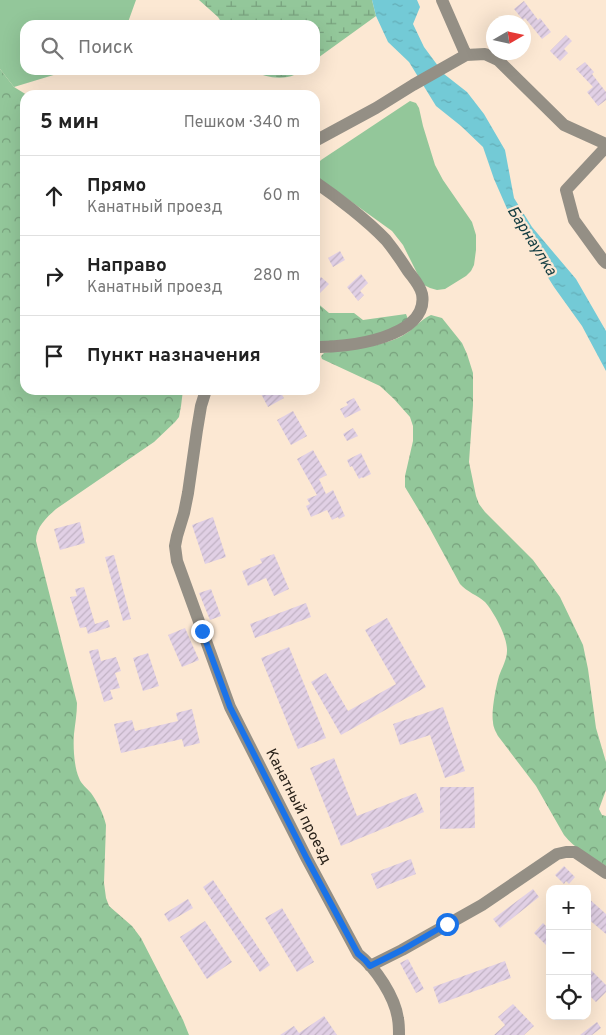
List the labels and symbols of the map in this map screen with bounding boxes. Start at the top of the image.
north arrow [486,15,531,60]
water label: Барнаулка [502,202,561,280]
route end [191,620,214,643]
street label: Канатный проезд [260,746,335,868]
route start [436,913,459,936]

